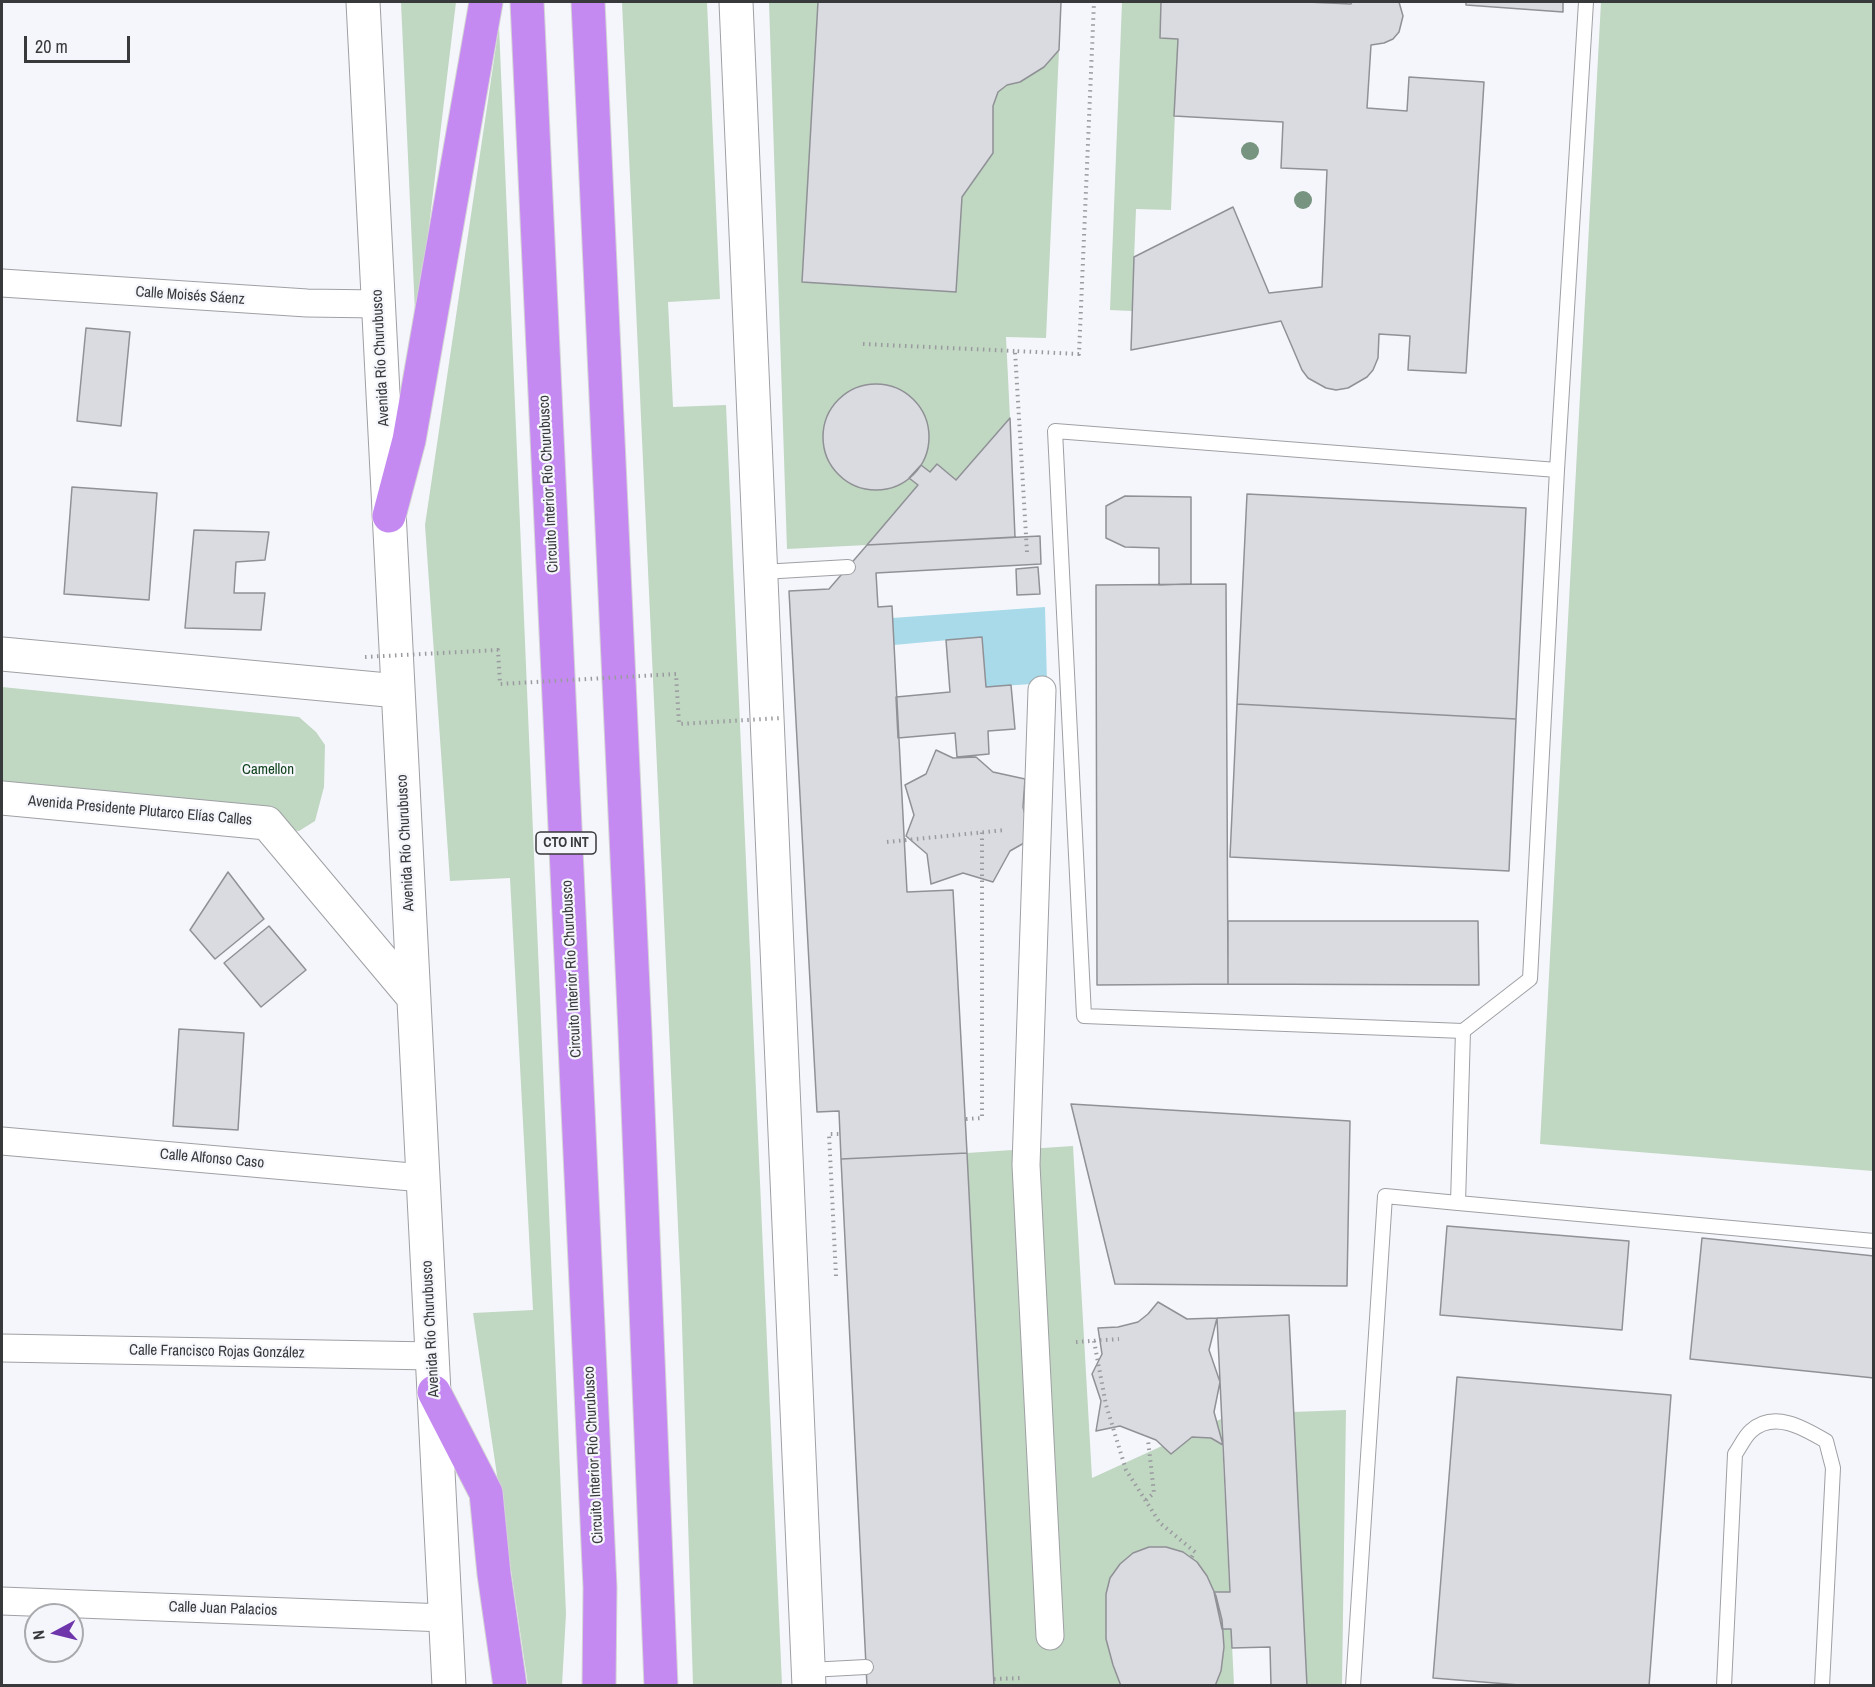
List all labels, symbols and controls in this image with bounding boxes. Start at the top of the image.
scale bar [27,24,134,62]
text: 20 m [35,34,68,59]
street label: Calle Moisés Sáenz [135,283,245,309]
street label: Avenida Río Churubusco [368,289,394,427]
street label: Circuito Interior Río Churubusco [535,395,563,573]
park label: Camellon [242,761,294,779]
street label: Avenida Río Churubusco [393,774,419,912]
street label: Avenida Presidente Plutarco Elías Calles [27,792,253,830]
road number: CTO INT [536,832,596,854]
street label: Circuito Interior Río Churubusco [558,880,586,1058]
street label: Calle Alfonso Caso [159,1145,265,1173]
street label: Avenida Río Churubusco [418,1260,444,1398]
street label: Calle Francisco Rojas González [129,1341,305,1363]
street label: Circuito Interior Río Churubusco [580,1366,608,1544]
street label: Calle Juan Palacios [168,1598,278,1620]
north arrow [24,1603,84,1663]
text: N [27,1629,50,1641]

